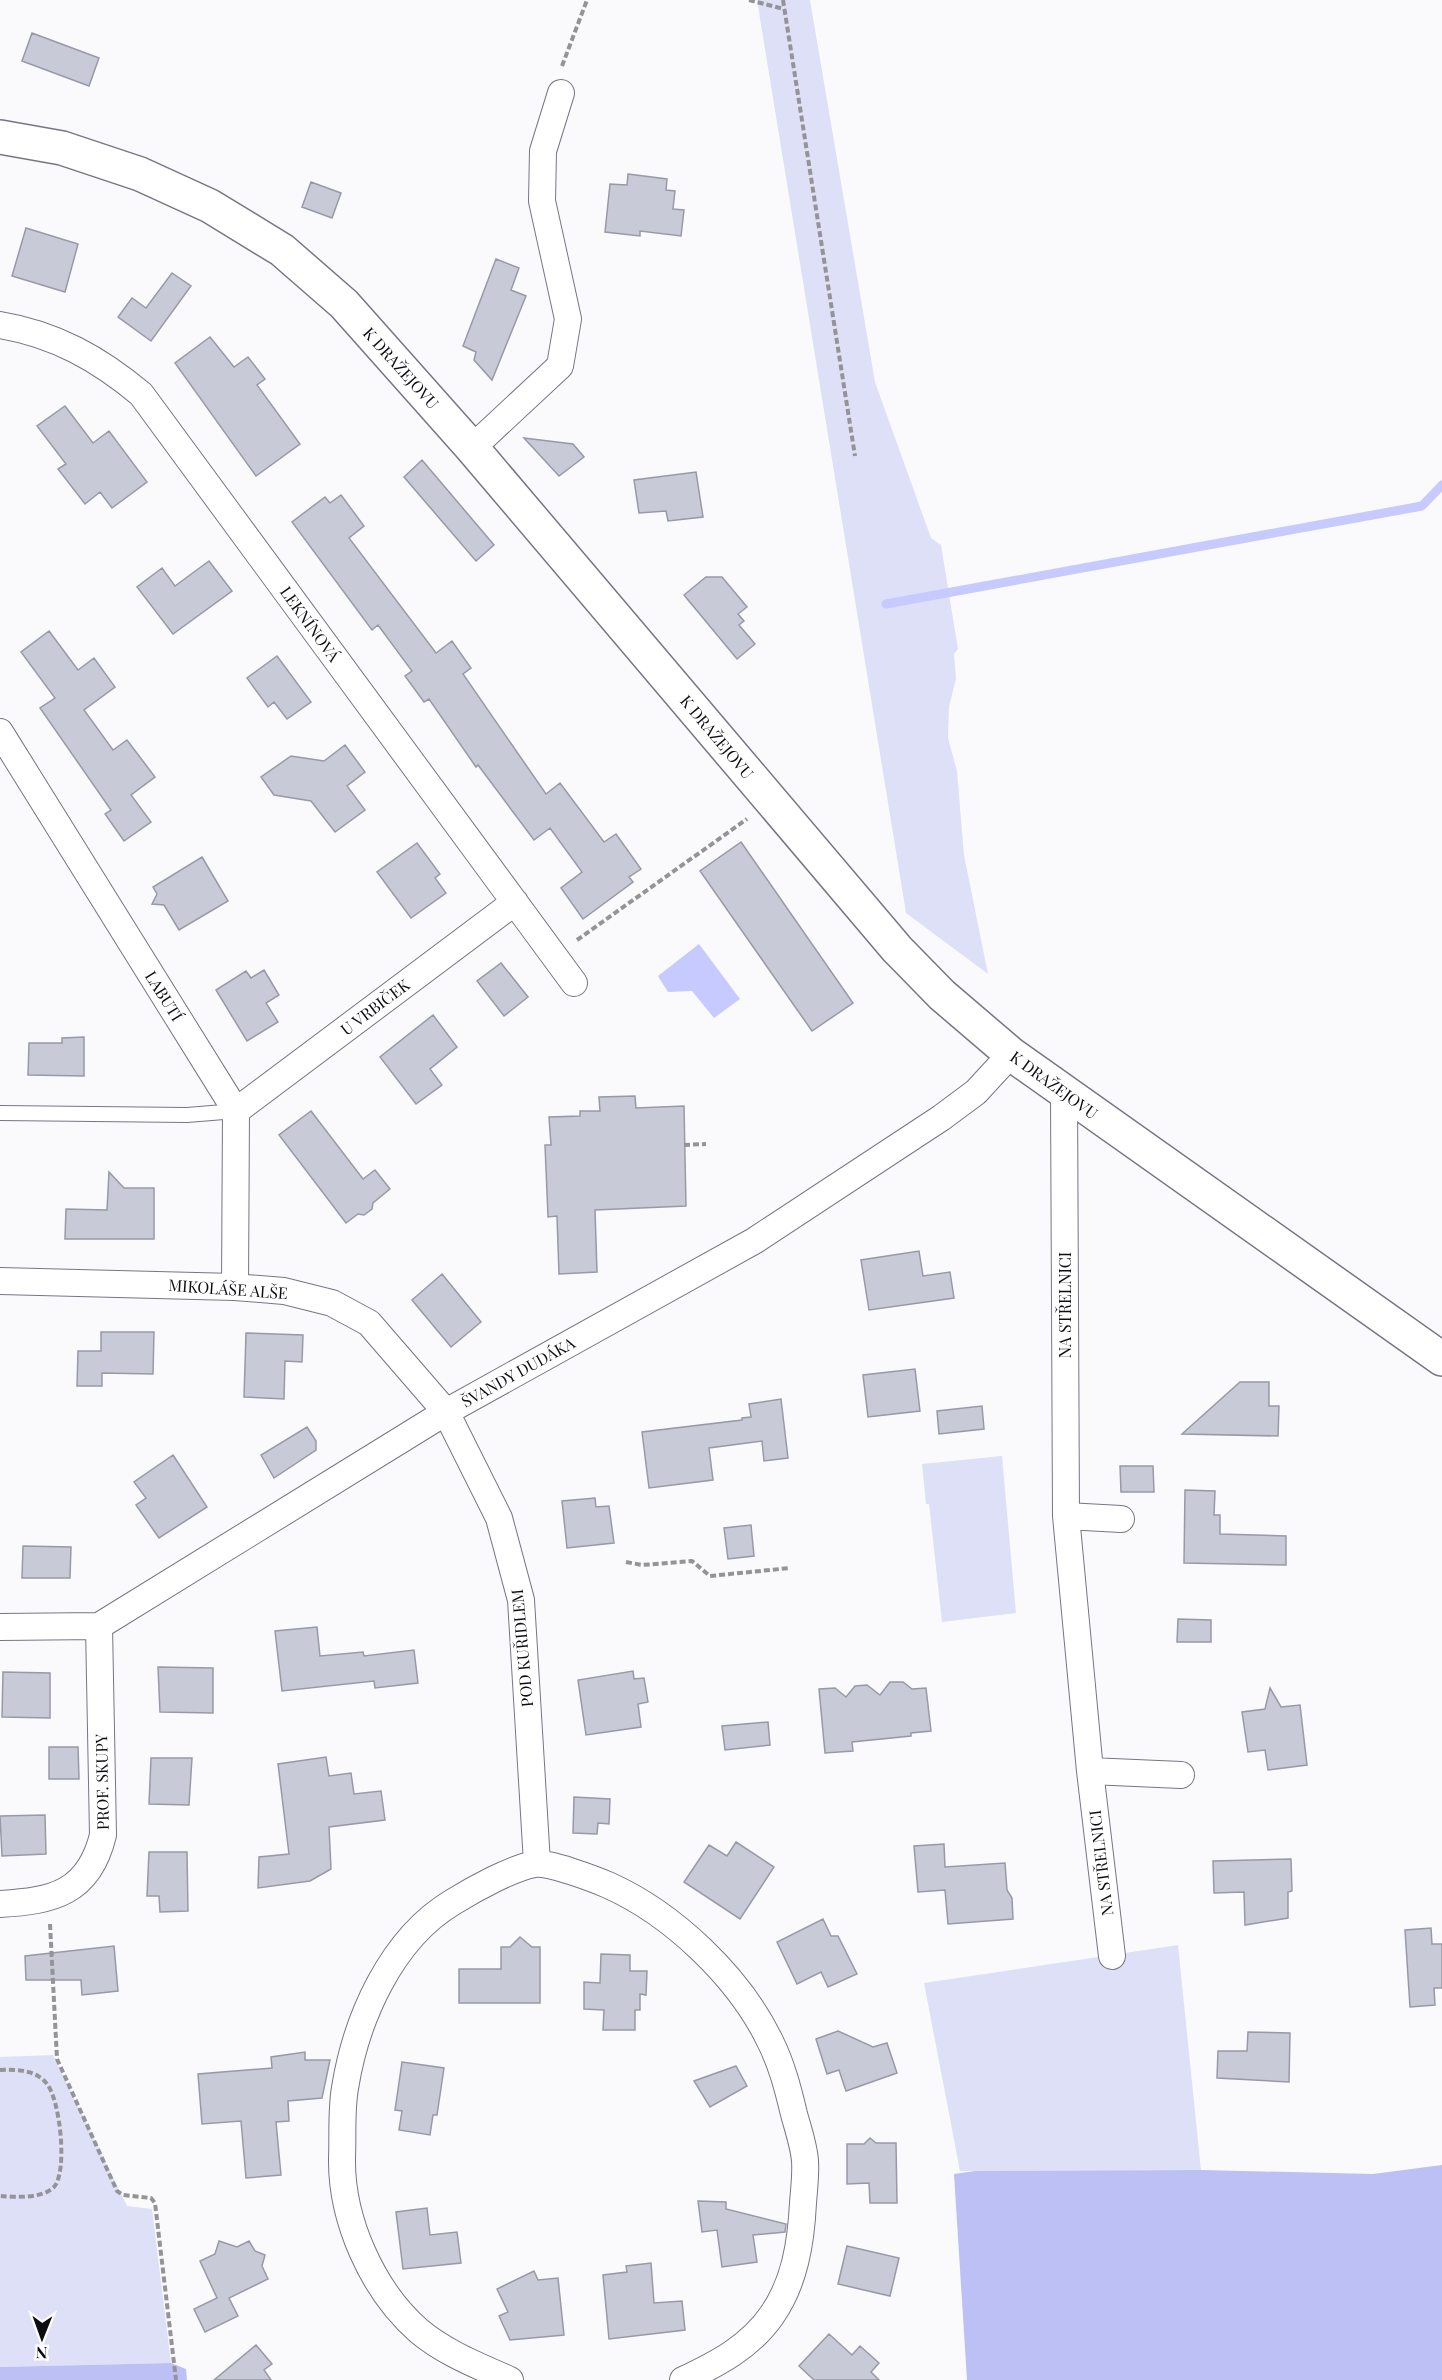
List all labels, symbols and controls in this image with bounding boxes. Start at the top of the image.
street label: K DRAŽEJOVU [359,322,444,413]
street label: LEKNÍNOVÁ [276,582,345,666]
street label: K DRAŽEJOVU [676,690,759,783]
street label: LABUTÍ [141,967,188,1025]
street label: U VRBIČEK [336,973,414,1039]
street label: K DRAŽEJOVU [1006,1046,1102,1123]
street label: NA STŘELNICI [1054,1252,1075,1358]
street label: MIKOLÁŠE ALŠE [168,1274,288,1303]
street label: ŠVANDY DUDÁKA [457,1331,579,1412]
street label: POD KUŘIDLEM [506,1588,537,1708]
street label: PROF. SKUPY [90,1733,113,1830]
street label: NA STŘELNICI [1084,1809,1117,1917]
north arrow [12,2308,72,2368]
text: N [35,2343,48,2364]

